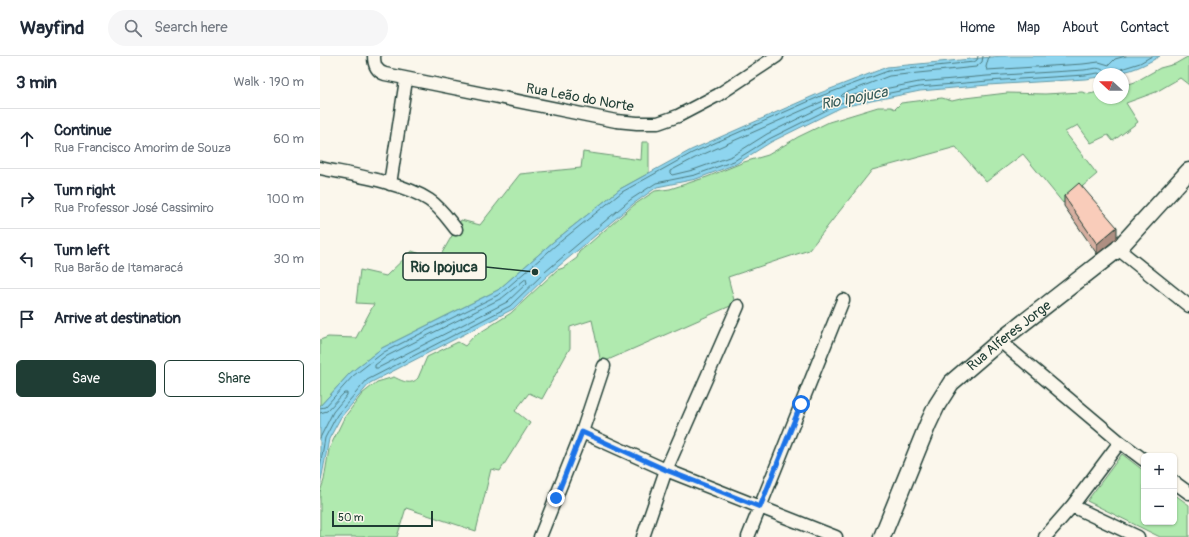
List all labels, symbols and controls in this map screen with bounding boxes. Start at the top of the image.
search box [108,10,388,46]
text: Wayfind [20,16,84,40]
icon: search [122,17,144,39]
text: Search here [154,18,228,37]
text: Home [960,19,995,36]
text: Map [1017,19,1040,36]
text: About [1062,19,1098,36]
text: Contact [1120,19,1169,36]
north arrow [1093,68,1129,104]
text: 3 min [16,72,57,93]
text: Walk · 190 m [233,74,304,90]
street label: Rua Leão do Norte [525,80,635,115]
water label: Rio Ipojuca [819,83,890,114]
text: Continue [54,121,112,140]
icon: ahead [16,128,38,150]
text: 60 m [273,131,304,147]
text: Rua Francisco Amorim de Souza [54,140,231,156]
text: Turn right [54,181,115,200]
icon: right [16,188,38,210]
text: 100 m [267,191,304,207]
text: Rua Professor José Cassimiro [54,200,214,216]
text: Turn left [54,241,110,260]
icon: left [16,248,38,270]
text: 30 m [274,251,304,267]
callout: Rio Ipojuca [403,253,486,280]
text: Rio Ipojuca [410,258,478,277]
text: Rua Barão de Itamaracá [54,260,183,276]
street label: Rua Alferes Jorge [964,297,1054,375]
icon: arrive [16,308,38,330]
text: Arrive at destination [54,309,181,328]
button: Save [16,360,156,397]
button: Share [164,360,304,397]
route start [792,395,810,413]
map controls [1141,453,1177,525]
button: + [1141,453,1177,489]
route end [547,489,565,507]
button: − [1141,489,1177,525]
scale bar [332,509,433,528]
text: 50 m [338,511,364,524]

